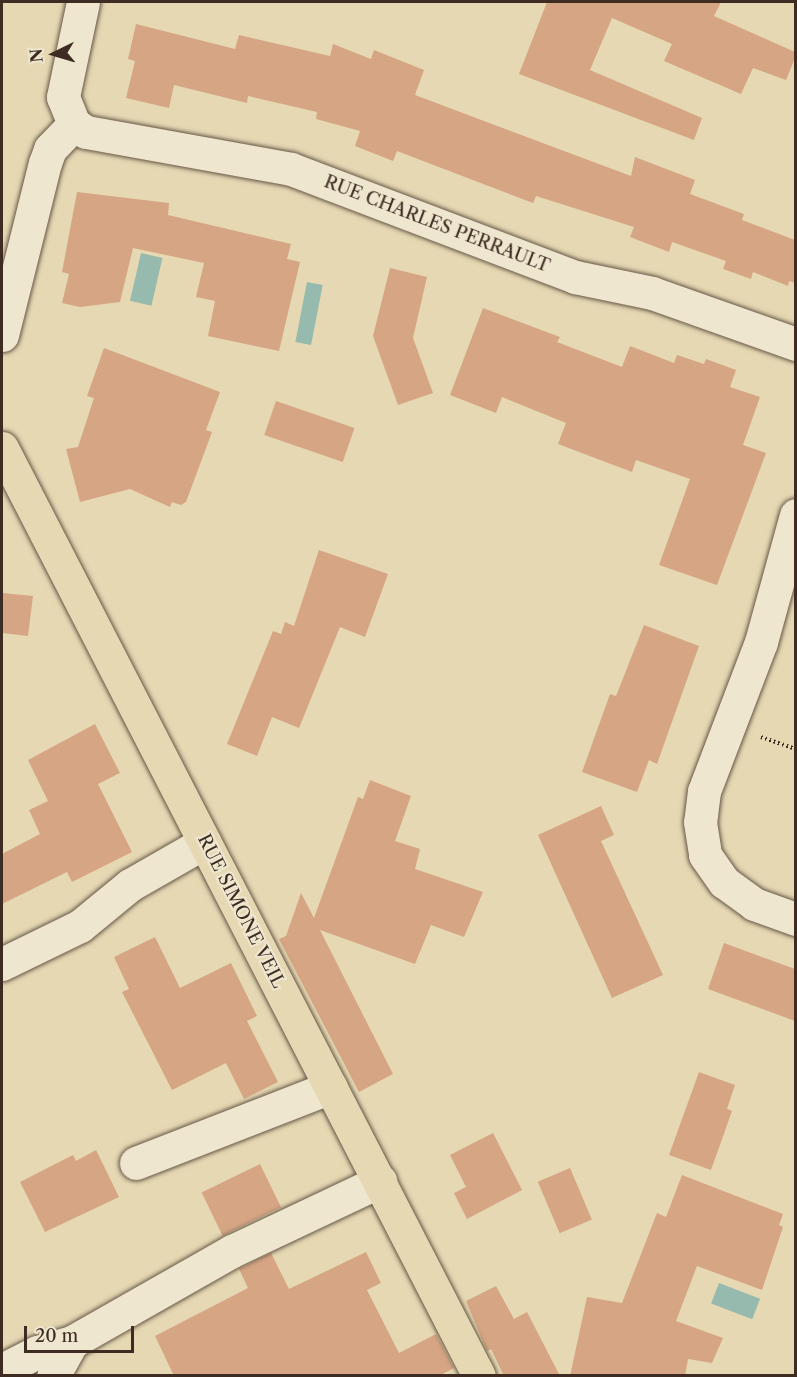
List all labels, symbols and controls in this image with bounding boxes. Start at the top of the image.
north arrow [24,24,84,84]
text: N [26,48,47,63]
street label: RUE CHARLES PERRAULT [321,171,553,277]
street label: RUE SIMONE VEIL [193,830,289,992]
scale bar [27,1314,136,1352]
text: 20 m [35,1325,78,1347]

